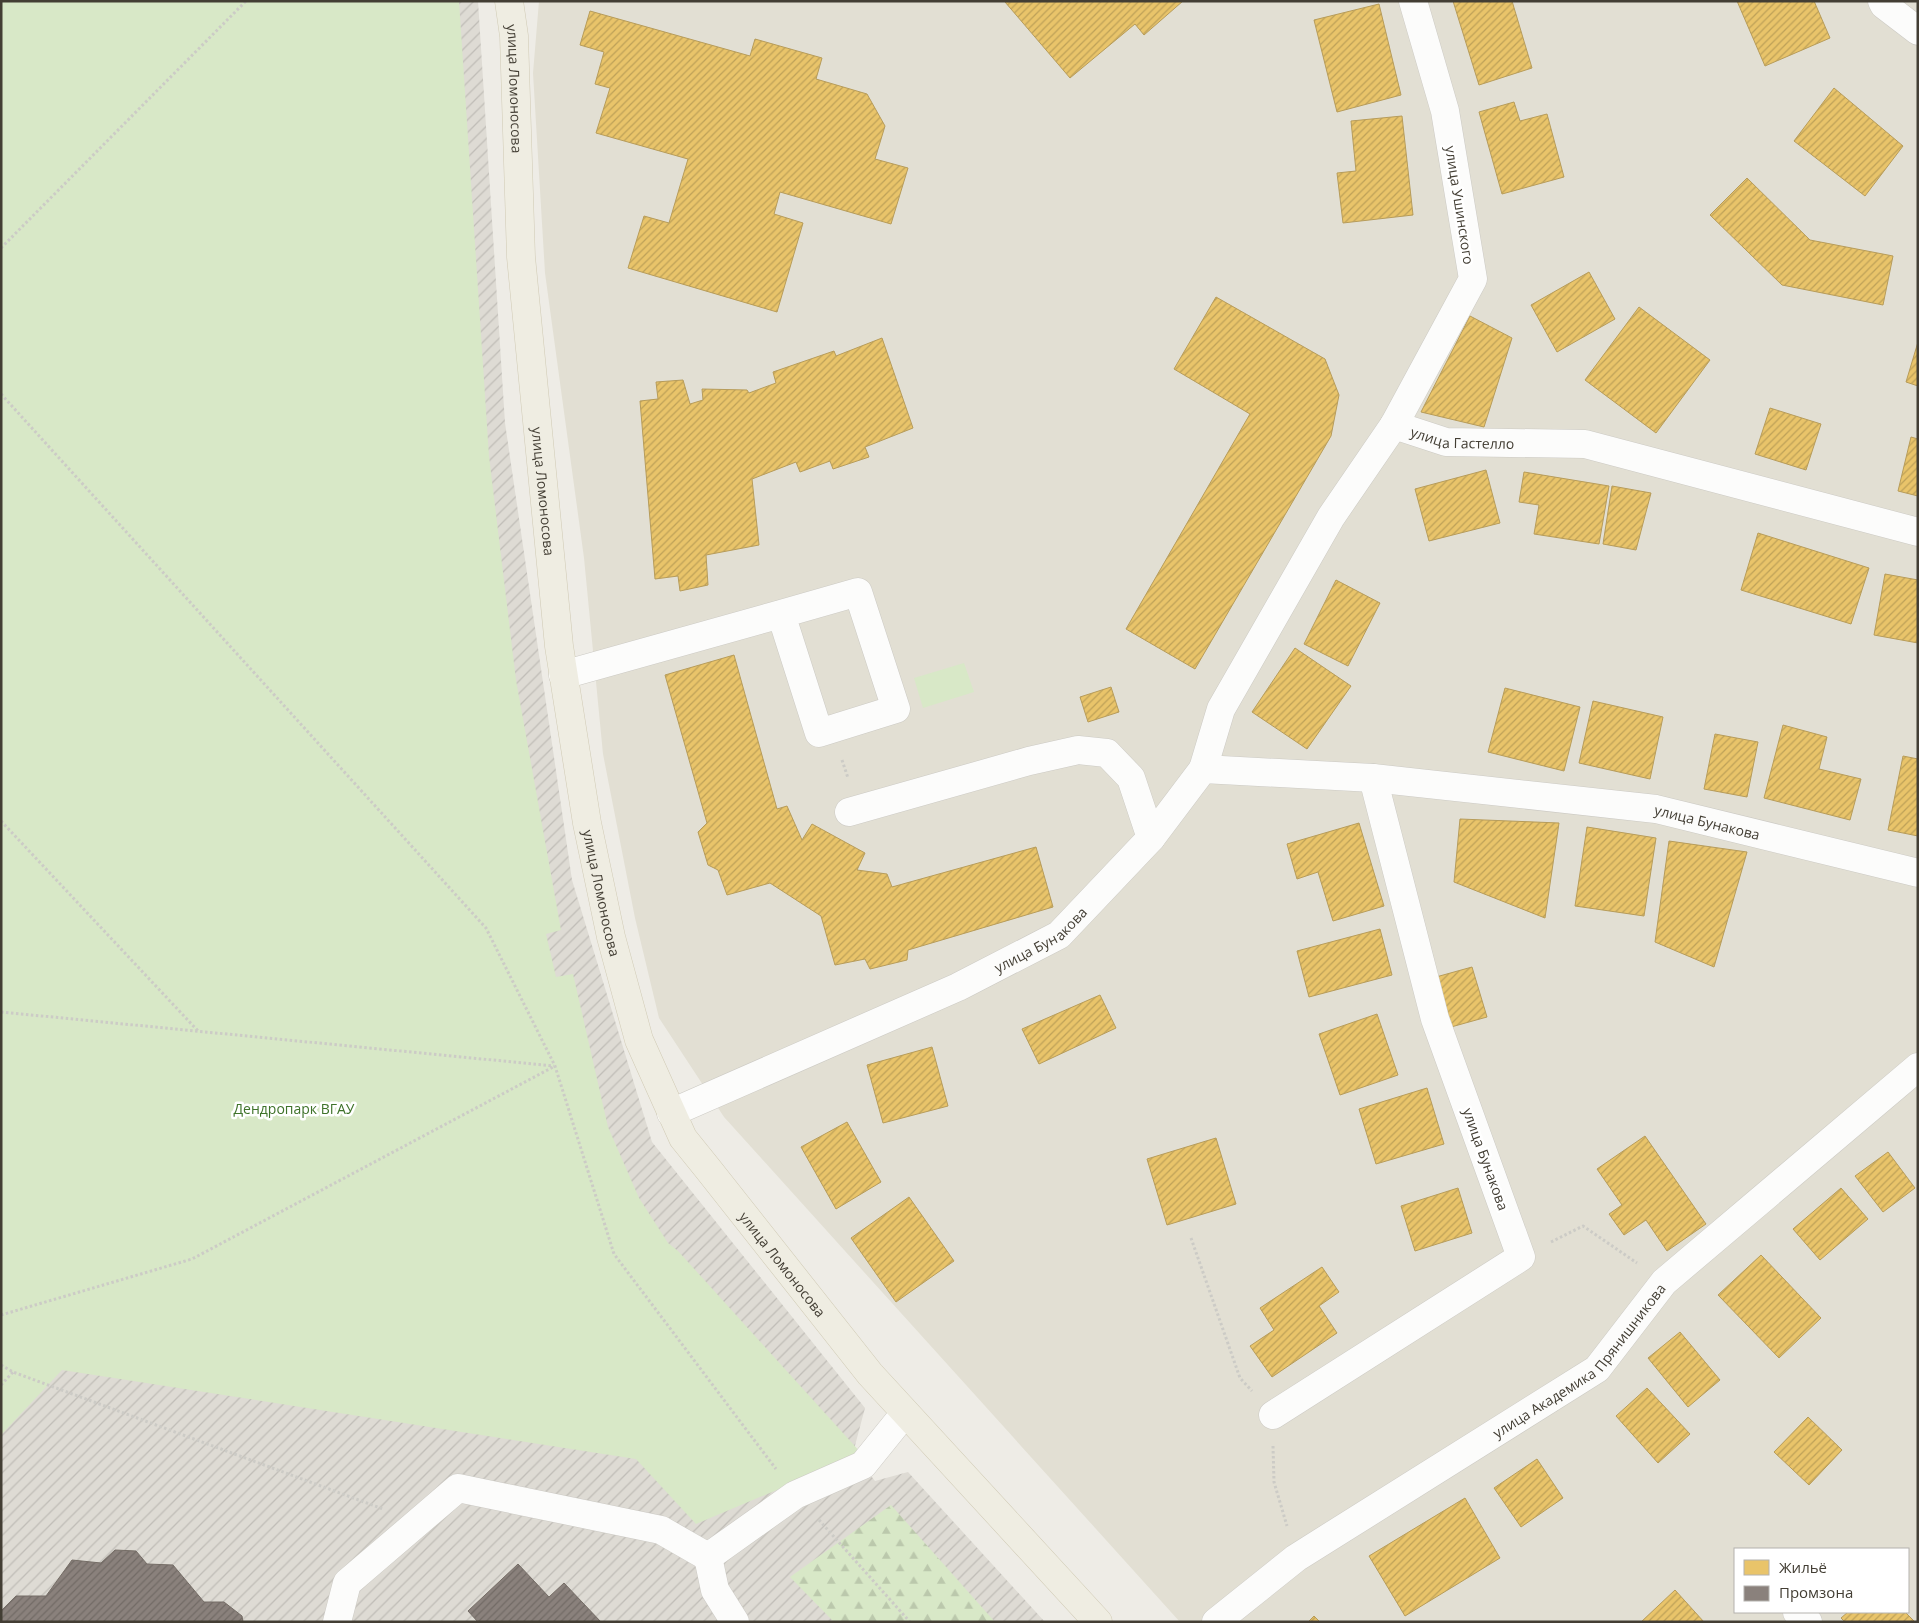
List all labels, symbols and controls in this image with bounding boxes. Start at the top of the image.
street label: улица Ломоносова [503,23,527,154]
street label: улица Ушинского [1441,144,1479,266]
street label: улица Гастелло [1408,422,1514,452]
street label: улица Ломоносова [528,426,560,557]
street label: улица Бунакова [1653,800,1762,844]
street label: улица Ломоносова [579,828,625,958]
street label: улица Бунакова [991,902,1091,976]
park label: Дендропарк ВГАУ [233,1099,355,1118]
street label: улица Бунакова [1459,1105,1513,1213]
street label: улица Ломоносова [735,1207,831,1321]
street label: улица Академика Прянишникова [1489,1279,1669,1442]
legend [1734,1548,1909,1613]
text: Жильё [1779,1557,1827,1577]
text: Промзона [1779,1582,1853,1602]

